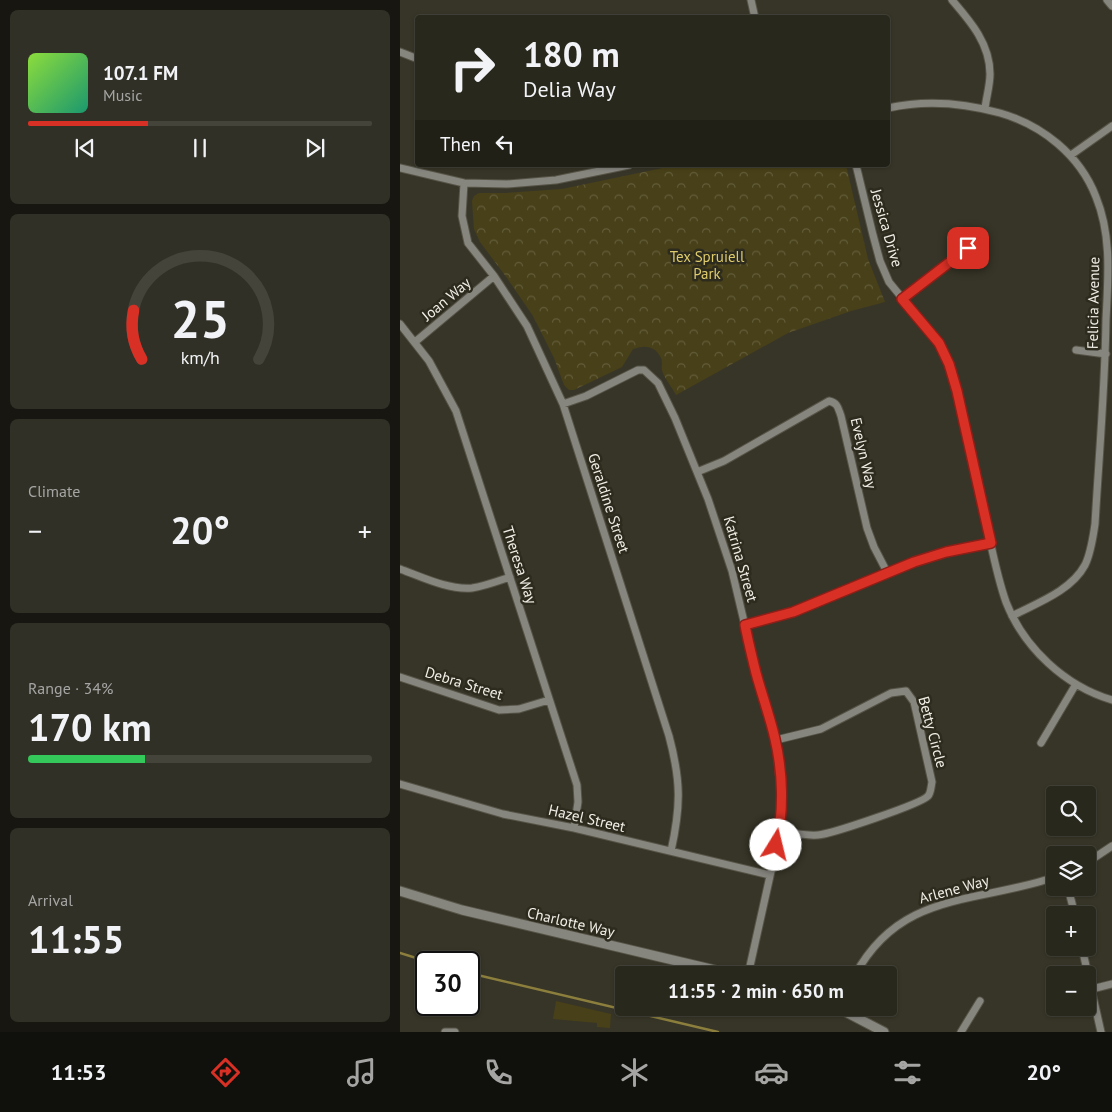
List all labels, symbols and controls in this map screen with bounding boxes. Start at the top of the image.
text: 180 m [523,31,620,77]
icon: right [440,35,505,100]
text: 107.1 FM [103,61,178,85]
text: Delia Way [523,75,616,103]
text: Music [103,85,143,105]
icon: left [491,130,519,158]
text: Then [440,132,481,156]
icon: previous [71,134,99,162]
icon: pause [186,134,214,162]
icon: next [301,134,329,162]
street label: Jessica Drive [867,186,907,269]
pin [947,227,989,269]
icon: arrive [954,234,982,262]
park label: Tex Spruiell Park [670,247,745,283]
street label: Felicia Avenue [1083,257,1103,349]
street label: Joan Way [417,273,474,326]
text: 25 [171,285,229,352]
text: km/h [180,346,220,369]
street label: Evelyn Way [847,416,881,490]
street label: Geraldine Street [584,451,634,555]
text: Climate [28,481,80,501]
text: 20° [170,505,230,554]
text: − [28,512,42,549]
text: + [358,512,372,549]
street label: Katrina Street [720,514,762,604]
street label: Theresa Way [499,524,541,606]
street label: Debra Street [423,662,505,704]
text: Range · 34% [28,678,113,698]
street label: Betty Circle [914,694,952,770]
text: 170 km [28,702,152,751]
map controls [1046,786,1096,1016]
button: search [1046,786,1096,836]
street label: Hazel Street [547,800,627,836]
position arrow [749,818,801,870]
button: layers [1046,846,1096,896]
street label: Arlene Way [917,871,991,907]
text: Arrival [28,890,73,910]
street label: Charlotte Way [525,903,617,941]
button: + [1046,906,1096,956]
text: 11:55 [28,914,124,963]
speed limit sign: 30 [415,951,480,1016]
button: − [1046,966,1096,1016]
text: 11:55 · 2 min · 650 m [668,979,844,1003]
icon: directions [208,1055,243,1090]
icon: music [344,1055,379,1090]
icon: phone [481,1055,516,1090]
icon: climate [617,1055,652,1090]
icon: car [754,1055,789,1090]
icon: filters [890,1055,925,1090]
text: 11:53 [51,1058,107,1086]
text: 20° [1027,1058,1061,1086]

